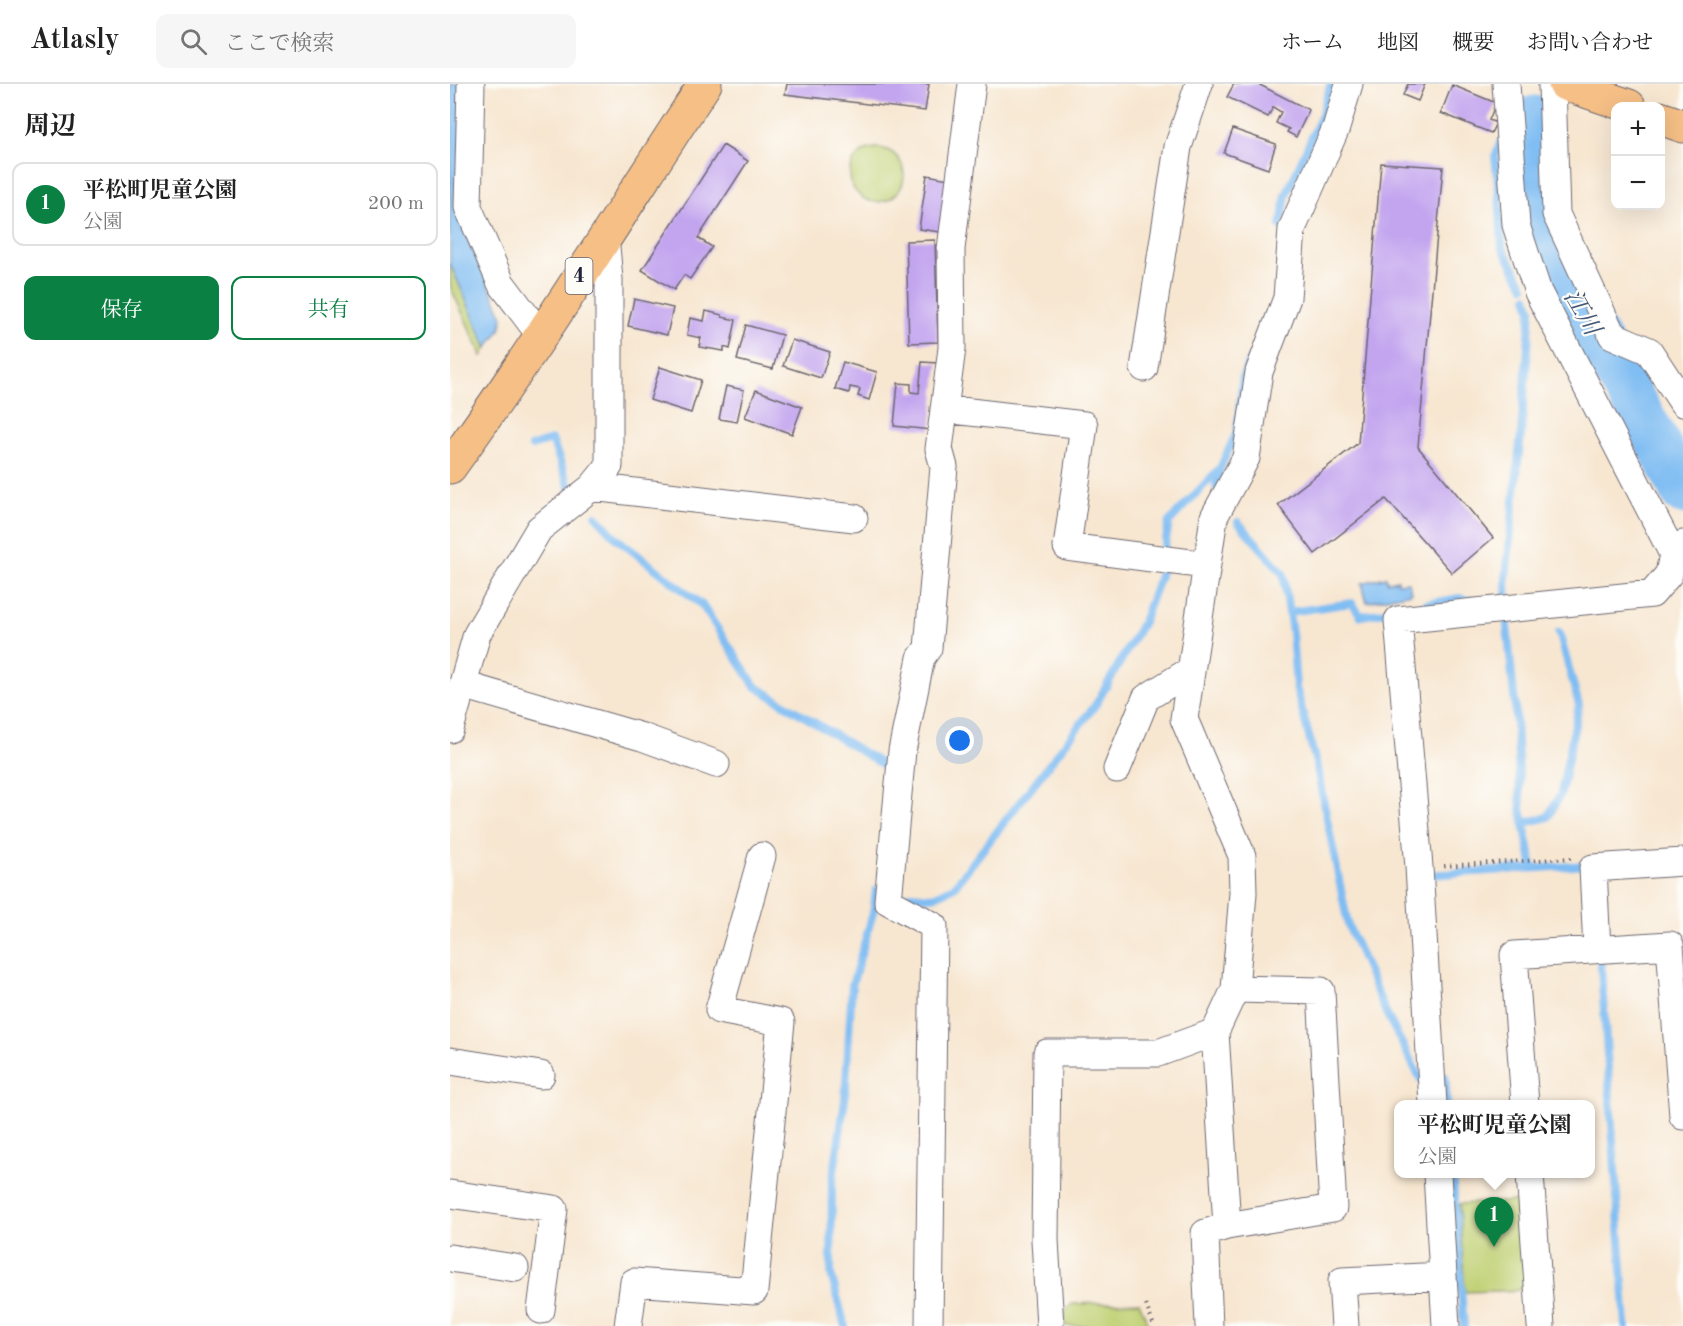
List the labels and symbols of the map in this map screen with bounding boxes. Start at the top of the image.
road number: 4 [566,258,592,294]
water label: 江川 [1559,285,1607,342]
your location [945,726,974,755]
pin: 1 [1474,1198,1514,1247]

